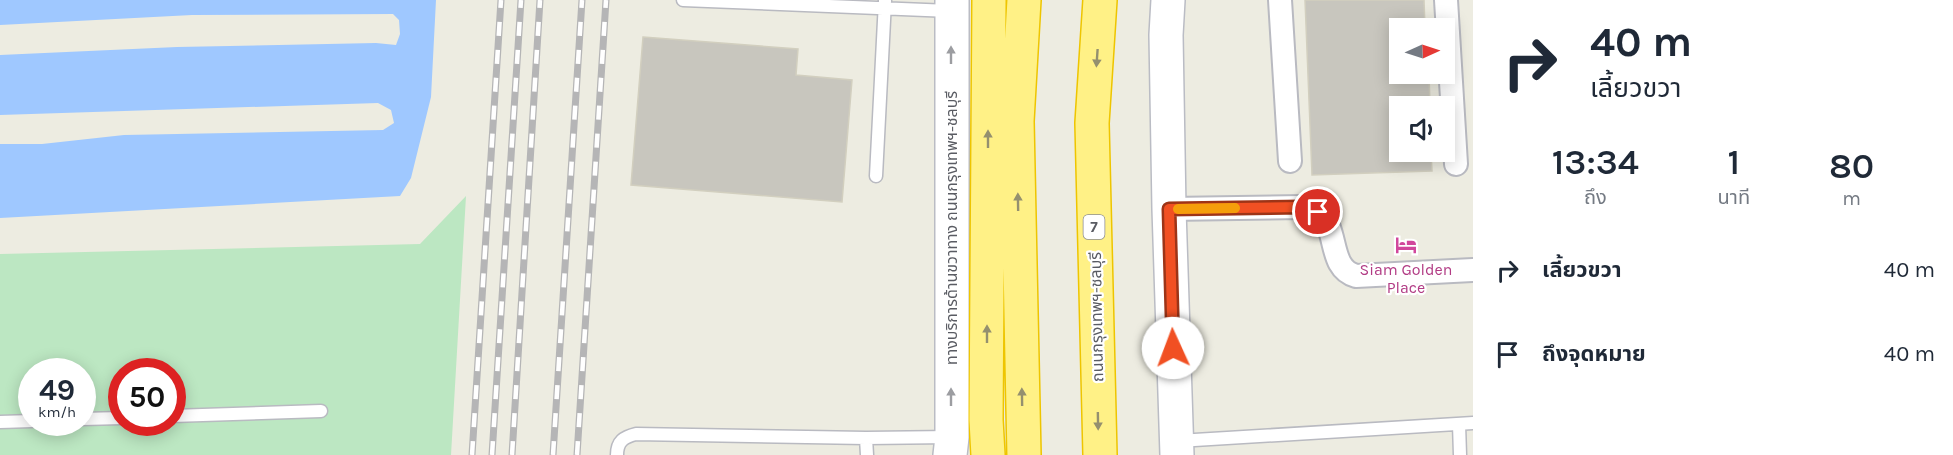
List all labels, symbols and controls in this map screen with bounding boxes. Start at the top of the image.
text: 40 m [1590,17,1692,67]
north arrow [1389,18,1455,84]
map controls [1389,18,1455,162]
icon: right [1491,24,1569,102]
one-way arrow [946,45,956,64]
one-way arrow [1092,49,1101,68]
text: เลี้ยวขวา [1590,72,1681,104]
street label: ทางบริการด้านขวาทาง ถนนกรุงเทพฯ-ชลบุรี [942,91,961,365]
button: sound [1389,96,1455,162]
one-way arrow [983,129,993,148]
text: 13:34 [1552,141,1639,183]
text: 1 [1728,141,1740,183]
text: 80 [1829,145,1874,187]
pin [1292,186,1343,237]
text: ถึง [1584,186,1607,209]
text: นาที [1718,186,1750,209]
text: m [1842,187,1861,210]
one-way arrow [1014,192,1023,211]
icon: arrive [1301,195,1334,228]
road number: 7 [1084,215,1104,239]
hotel icon: Siam Golden Place [1394,233,1418,257]
street label: ถนนกรุงเทพฯ-ชลบุรี [1086,252,1107,382]
icon: right [1491,254,1524,287]
text: เลี้ยวขวา [1542,257,1622,283]
text: 40 m [1884,257,1935,283]
place label: Siam Golden Place [1360,260,1452,297]
position arrow [1141,316,1205,380]
one-way arrow [982,324,991,343]
icon: arrive [1491,338,1524,371]
text: ถึงจุดหมาย [1542,341,1646,367]
text: 40 m [1884,341,1935,367]
speed limit sign: 50 [108,358,186,436]
text: 49 [39,372,75,408]
one-way arrow [946,387,956,406]
one-way arrow [1017,387,1027,406]
text: km/h [38,403,76,421]
one-way arrow [1093,412,1103,431]

